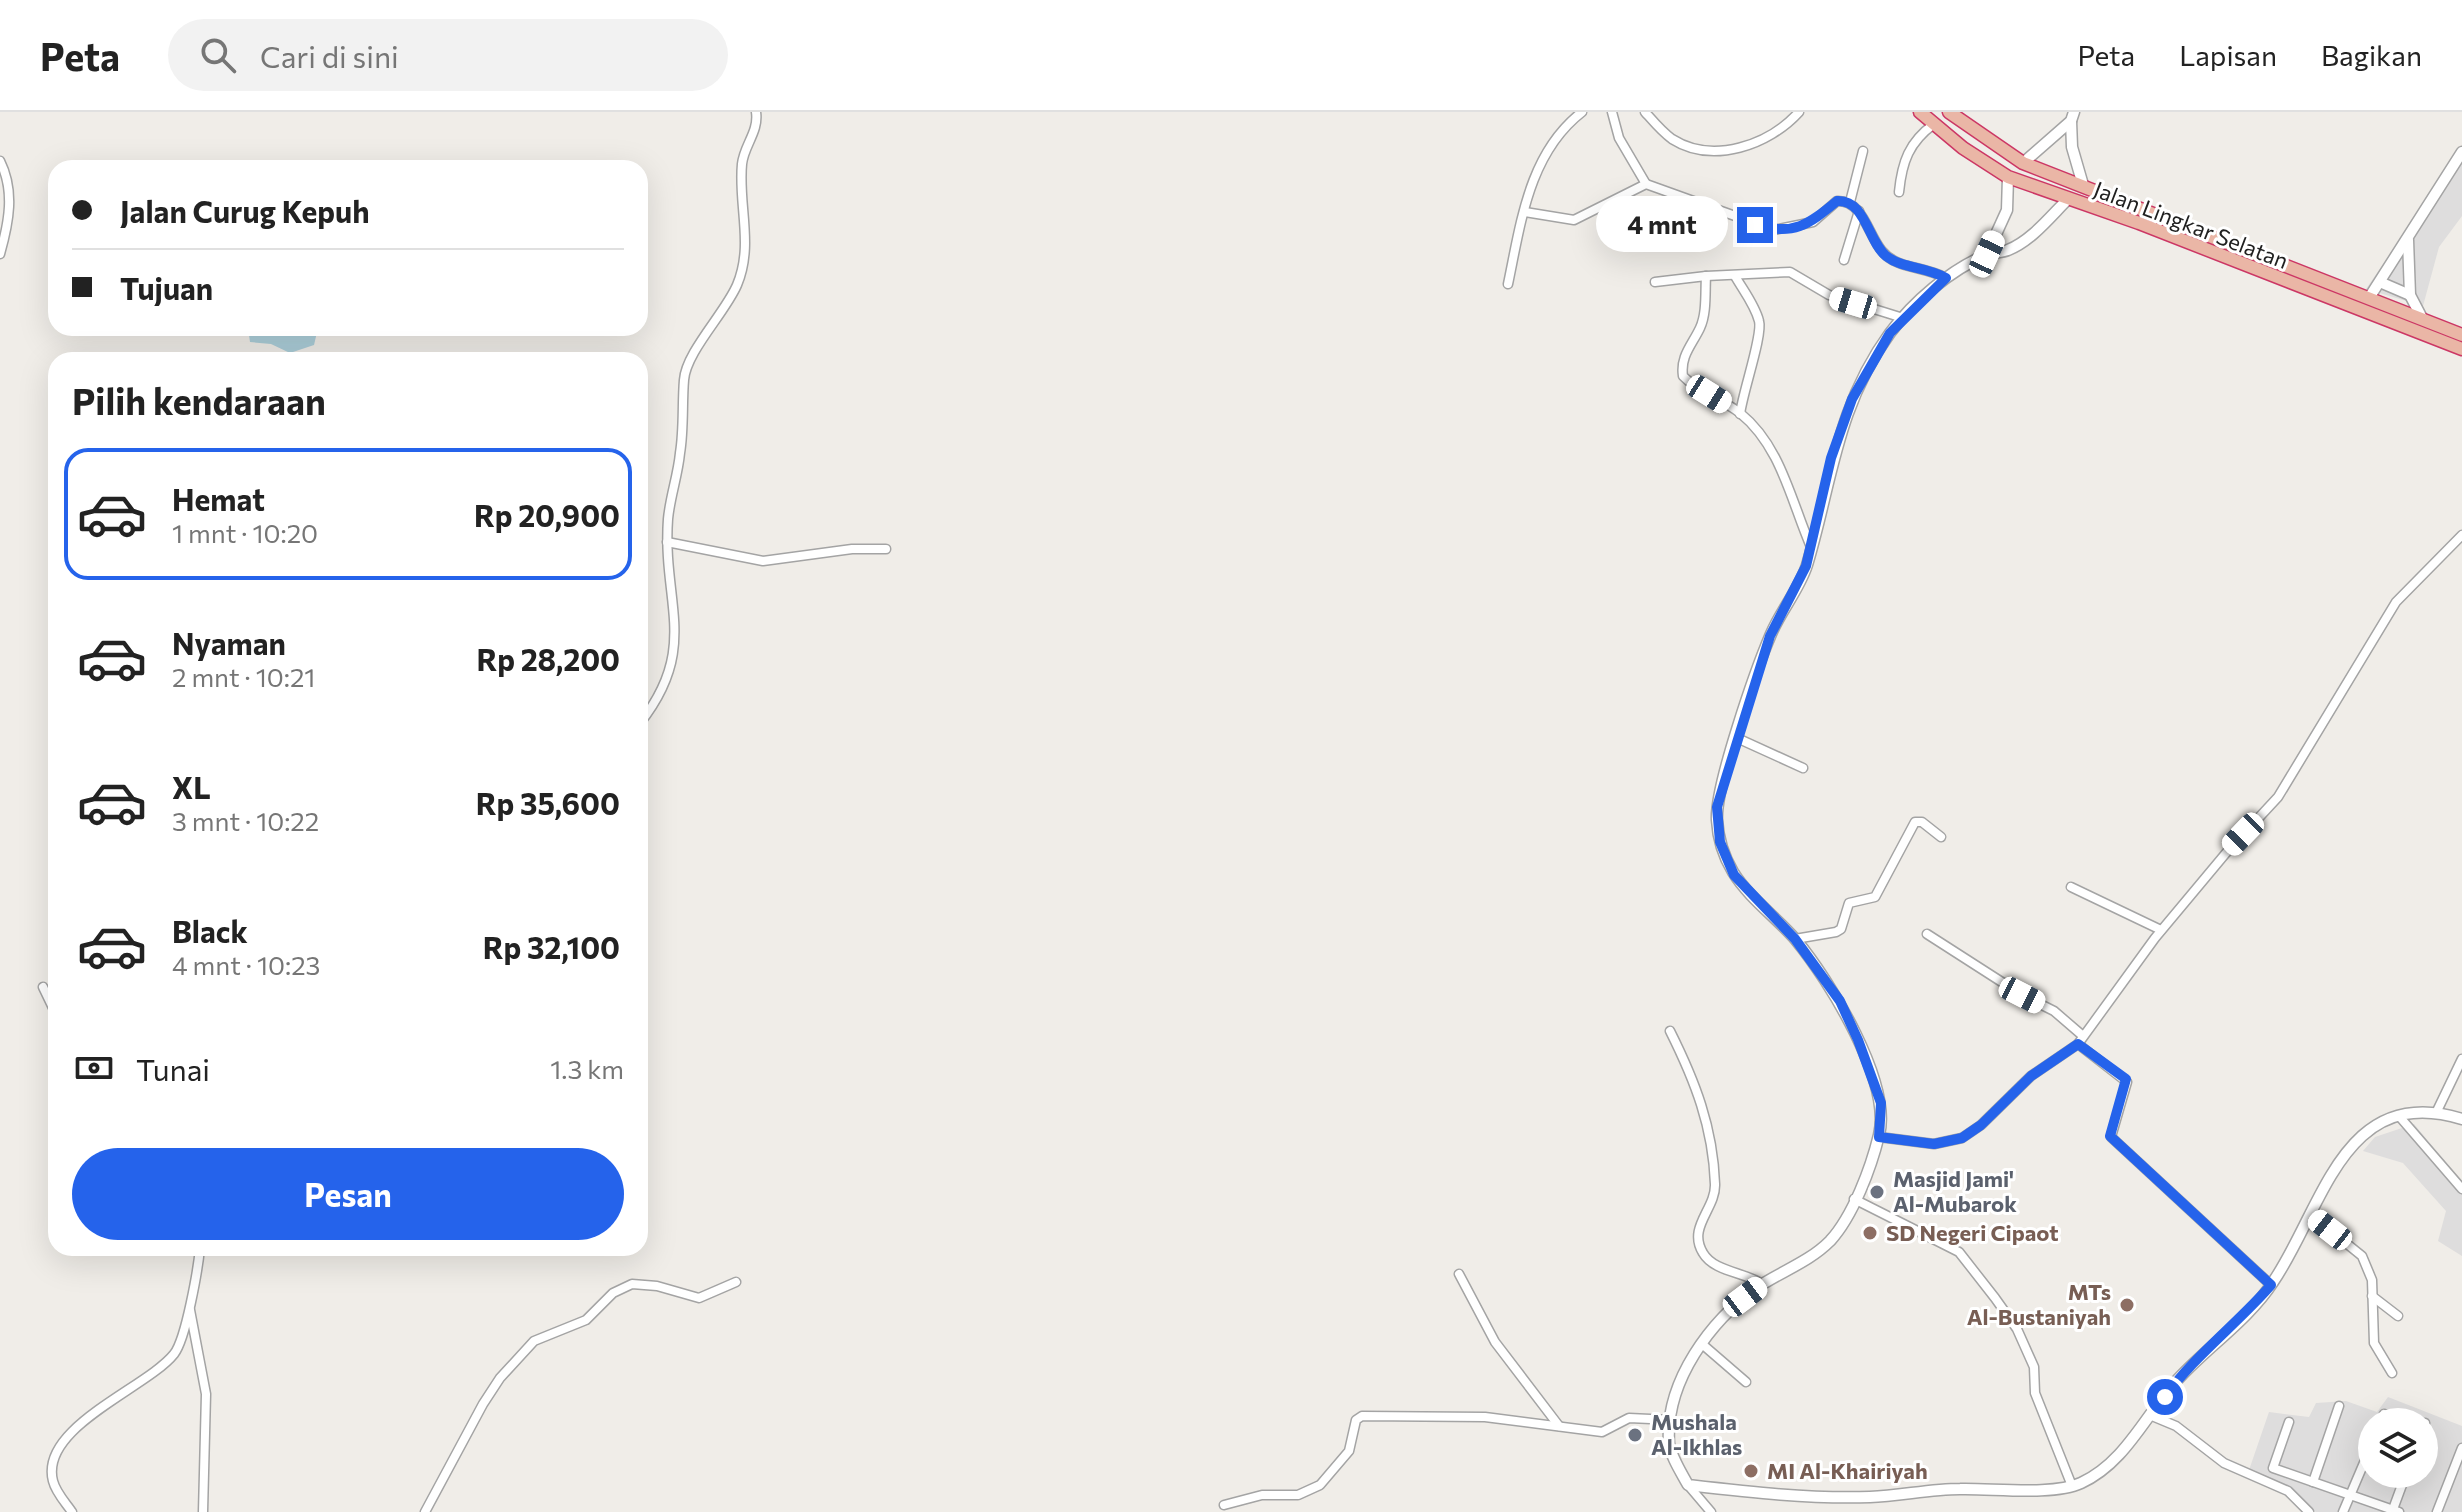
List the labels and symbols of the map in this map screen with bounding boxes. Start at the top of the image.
street label: Jalan Lingkar Selatan [2090,175,2292,274]
callout: 4 mnt [1595,197,1727,253]
route end [1737,207,1773,243]
car [1966,227,2008,281]
car [1827,285,1879,321]
car [1682,371,1736,417]
car [2218,808,2268,860]
car [1995,973,2049,1017]
place label: Masjid Jami' Al-Mubarok [1893,1165,2017,1217]
marker: Masjid Jami' Al-Mubarok [1868,1183,1886,1201]
car [2304,1206,2356,1254]
place label: SD Negeri Cipaot [1886,1219,2059,1246]
marker: SD Negeri Cipaot [1861,1224,1879,1242]
car [1719,1273,1771,1321]
place label: MTs Al-Bustaniyah [1967,1278,2111,1330]
marker: MTs Al-Bustaniyah [2118,1296,2136,1314]
route start [2147,1379,2183,1415]
place label: Mushala Al-Ikhlas [1651,1408,1742,1460]
marker: Mushala Al-Ikhlas [1626,1426,1644,1444]
place label: MI Al-Khairiyah [1767,1457,1928,1484]
marker: MI Al-Khairiyah [1742,1462,1760,1480]

